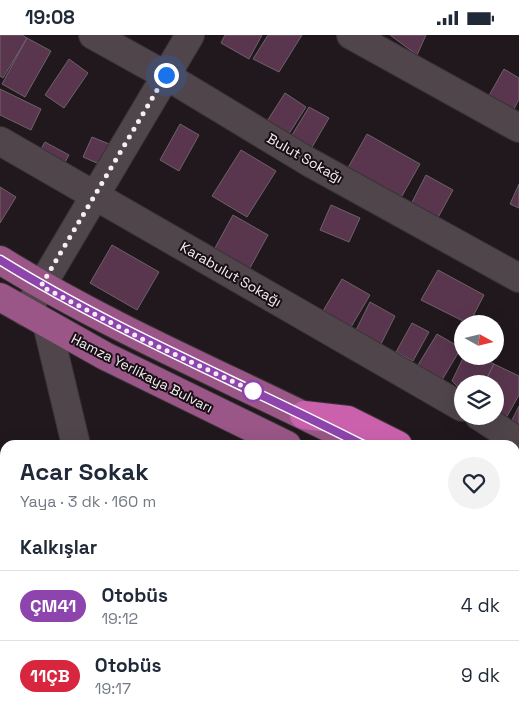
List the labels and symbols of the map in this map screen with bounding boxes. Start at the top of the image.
your location [154,63,179,88]
street label: Bulut Sokağı [264,129,346,187]
street label: Karabulut Sokağı [177,238,285,310]
north arrow [454,315,504,365]
street label: Hamza Yerlikaya Bulvarı [68,329,216,417]
unlabelled marker [242,380,264,402]

